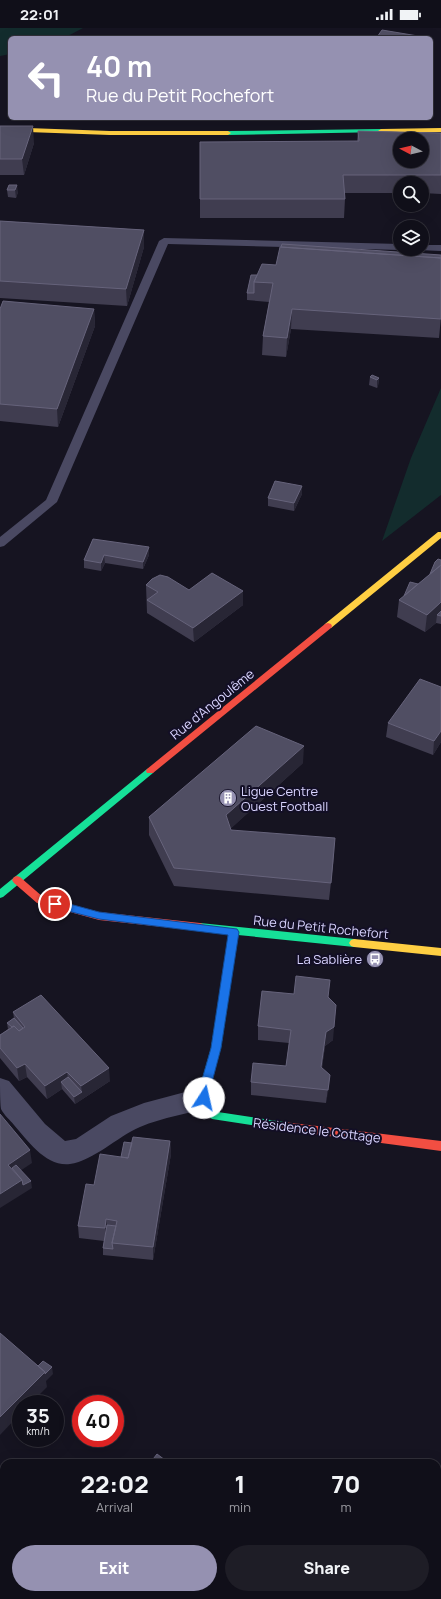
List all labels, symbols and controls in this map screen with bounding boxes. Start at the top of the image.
text: 22:01 [20,4,59,25]
text: 40 m [86,47,152,85]
icon: left [20,52,72,104]
text: Rue du Petit Rochefort [86,83,274,107]
north arrow [393,132,429,168]
map controls [393,132,429,256]
button: search [393,176,429,212]
button: layers [393,220,429,256]
street label: Rue d'Angoulême [166,664,258,743]
place label: Ligue Centre Ouest Football [241,782,328,815]
building icon: Ligue Centre Ouest Football [218,788,238,808]
pin [38,887,72,921]
icon: arrive [44,893,66,915]
street label: Rue du Petit Rochefort [252,911,390,943]
bus stop icon: La Sablière [365,949,385,969]
place label: La Sablière [297,950,362,968]
position arrow [183,1077,225,1119]
street label: Résidence le Cottage [252,1113,382,1147]
speed limit sign: 40 [72,1395,124,1447]
text: 35 [26,1402,50,1429]
text: km/h [26,1424,50,1438]
text: 22:02 [80,1467,149,1500]
text: 1 [235,1467,245,1500]
text: 70 [331,1467,361,1500]
text: Arrival [96,1498,133,1516]
text: min [229,1498,251,1516]
text: m [340,1498,351,1516]
button: Exit [12,1545,217,1591]
button: Share [225,1545,429,1591]

